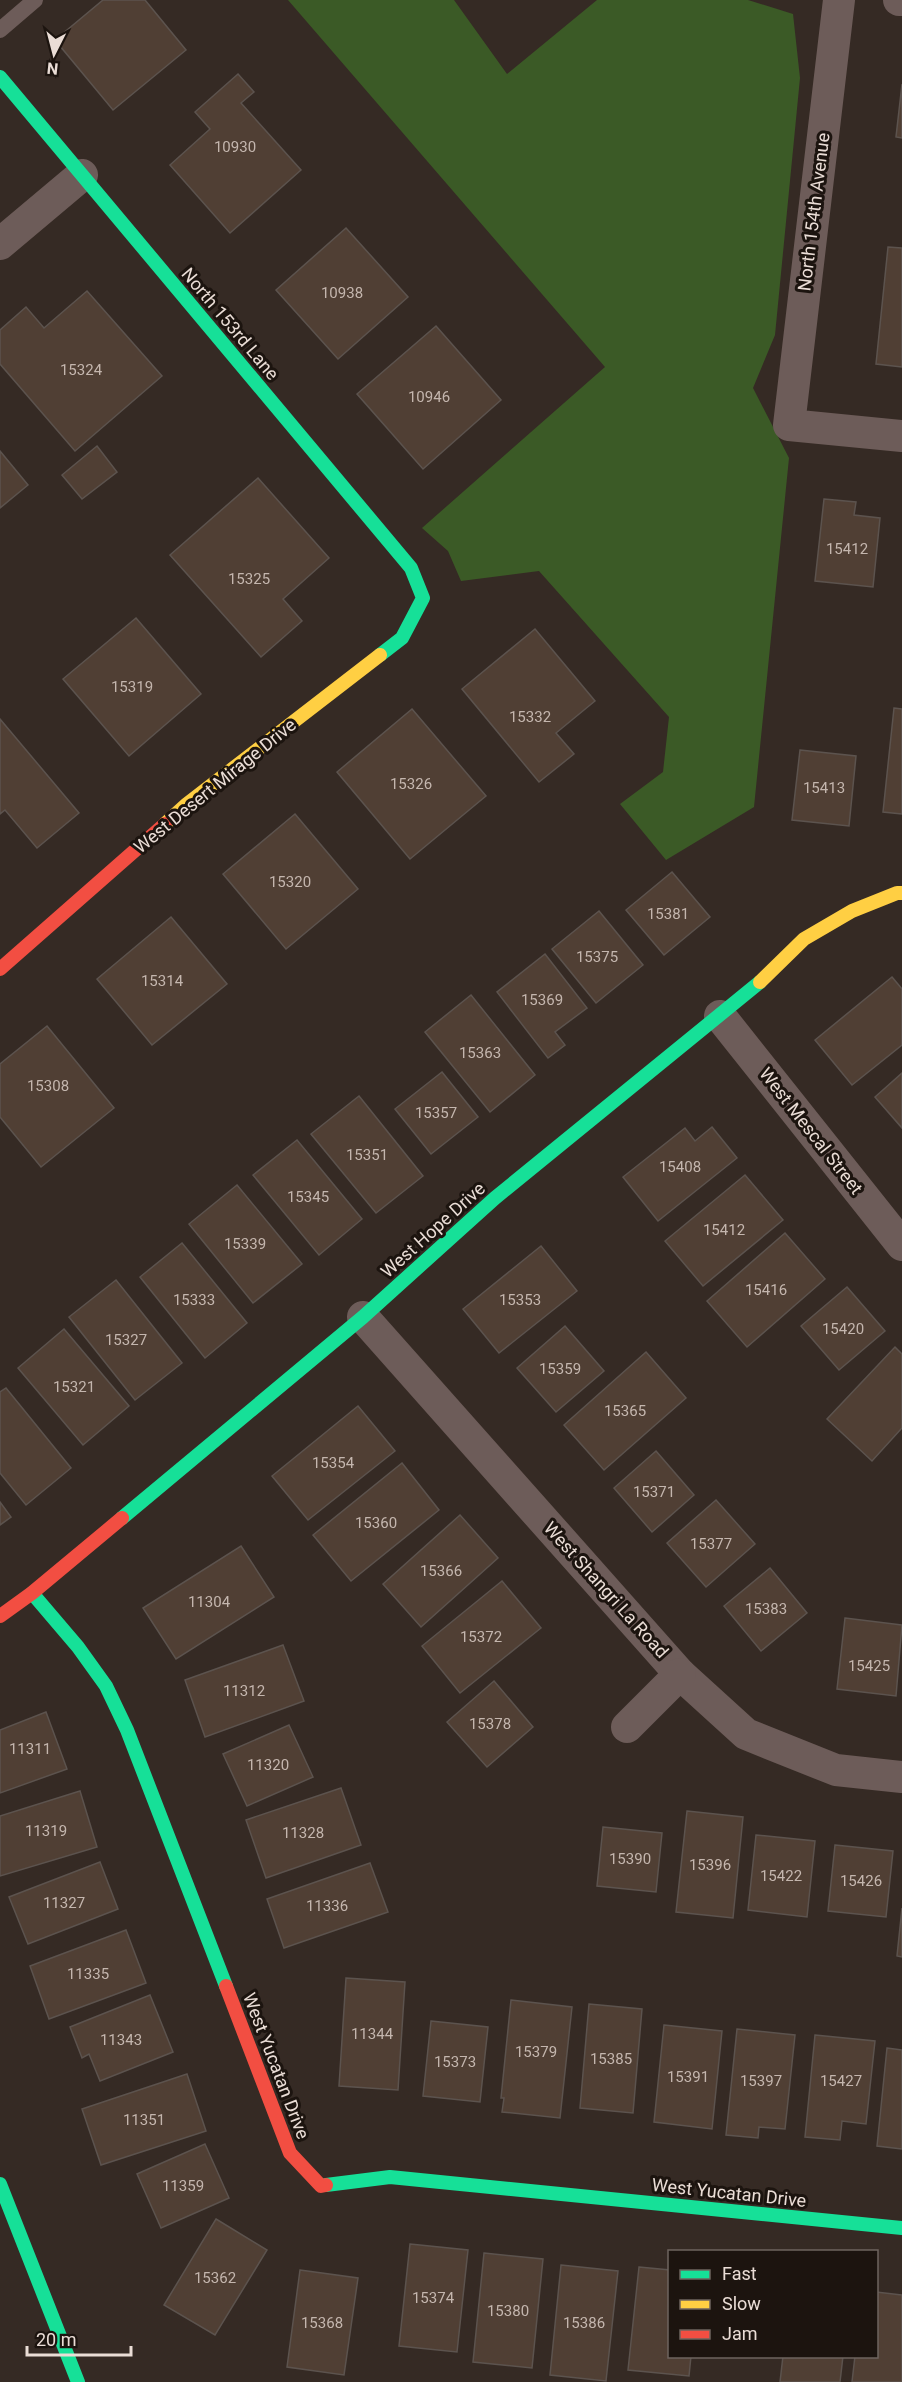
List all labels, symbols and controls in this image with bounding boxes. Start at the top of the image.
north arrow [24,24,84,84]
text: N [46,58,59,78]
street label: North 154th Avenue [793,132,834,292]
house number: 10930 [214,138,256,156]
street label: North 153rd Lane [177,263,283,384]
house number: 10938 [321,284,363,302]
house number: 15324 [60,361,103,379]
house number: 10946 [408,388,450,406]
house number: 15412 [826,540,868,558]
house number: 15325 [228,570,270,588]
house number: 15319 [111,678,153,696]
house number: 15332 [509,708,551,726]
street label: West Desert Mirage Drive [130,714,300,857]
house number: 15326 [390,775,432,793]
house number: 15413 [803,779,845,797]
house number: 15320 [269,873,311,891]
house number: 15381 [647,905,689,923]
house number: 15375 [576,948,618,966]
house number: 15314 [141,972,184,990]
house number: 15369 [521,991,563,1009]
house number: 15363 [459,1044,501,1062]
street label: West Mescal Street [755,1063,867,1198]
house number: 15308 [27,1077,69,1095]
house number: 15357 [415,1104,457,1122]
house number: 15351 [346,1146,388,1164]
house number: 15408 [659,1158,701,1176]
street label: West Hope Drive [376,1177,489,1282]
house number: 15345 [287,1188,329,1206]
house number: 15412 [703,1221,745,1239]
house number: 15339 [224,1235,266,1253]
house number: 15416 [745,1281,787,1299]
house number: 15333 [173,1291,215,1309]
house number: 15353 [499,1291,541,1309]
house number: 15420 [822,1320,864,1338]
house number: 15327 [105,1331,147,1349]
house number: 15359 [539,1360,581,1378]
house number: 15321 [53,1378,95,1396]
house number: 15365 [604,1402,646,1420]
house number: 15354 [312,1454,355,1472]
house number: 15371 [633,1483,675,1501]
house number: 15360 [355,1514,397,1532]
street label: West Shangri La Road [540,1517,673,1662]
house number: 15377 [690,1535,732,1553]
house number: 15366 [420,1562,462,1580]
house number: 11304 [188,1593,231,1611]
house number: 15383 [745,1600,787,1618]
house number: 15372 [460,1628,502,1646]
house number: 15425 [848,1657,890,1675]
house number: 11312 [223,1682,265,1700]
house number: 15378 [469,1715,511,1733]
house number: 11311 [9,1740,51,1758]
house number: 11320 [247,1756,289,1774]
house number: 11319 [25,1822,67,1840]
house number: 11328 [282,1824,324,1842]
house number: 15390 [609,1850,651,1868]
house number: 15396 [689,1856,731,1874]
house number: 15422 [760,1867,802,1885]
house number: 15426 [840,1872,882,1890]
house number: 11327 [43,1894,85,1912]
house number: 11336 [306,1897,348,1915]
house number: 11335 [67,1965,109,1983]
street label: West Yucatan Drive [239,1990,314,2142]
house number: 11344 [351,2025,394,2043]
house number: 11343 [100,2031,142,2049]
house number: 15379 [515,2043,557,2061]
house number: 15385 [590,2050,632,2068]
house number: 15373 [434,2053,476,2071]
house number: 15391 [667,2068,709,2086]
house number: 15397 [740,2072,782,2090]
house number: 15427 [820,2072,862,2090]
house number: 11351 [123,2111,165,2129]
street label: West Yucatan Drive [651,2174,807,2211]
house number: 11359 [162,2177,204,2195]
legend [668,2250,878,2358]
text: Fast [722,2263,757,2284]
house number: 15362 [194,2269,236,2287]
house number: 15374 [412,2289,455,2307]
text: Slow [722,2293,761,2314]
house number: 15380 [487,2302,529,2320]
house number: 15368 [301,2314,343,2332]
house number: 15386 [563,2314,605,2332]
scale bar [27,2319,130,2357]
text: Jam [722,2323,758,2344]
text: 20 m [36,2329,76,2350]

